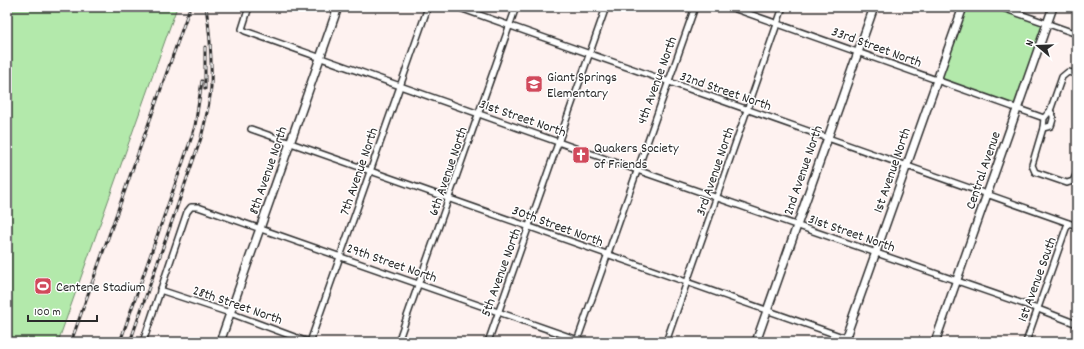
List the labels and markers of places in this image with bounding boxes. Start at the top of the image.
place label: Giant Springs Elementary [547,68,617,104]
school or university icon: Giant Springs Elementary [524,74,544,94]
place label: Quakers Society of Friends [594,139,679,175]
church icon: Quakers Society of Friends [571,145,591,165]
sports icon: Centene Stadium [33,276,53,296]
place label: Centene Stadium [56,278,145,298]

